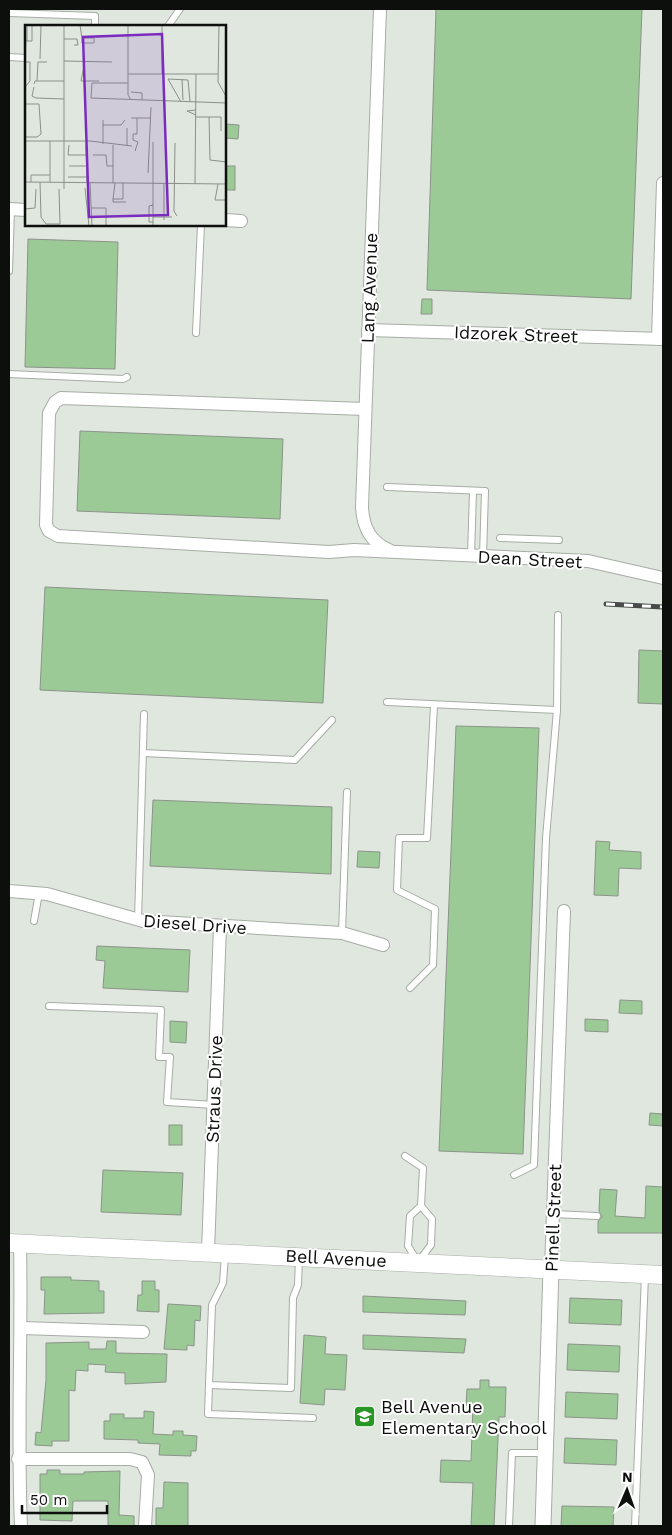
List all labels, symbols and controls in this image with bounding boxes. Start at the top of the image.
inset map [25,25,226,226]
street label: Lang Avenue [357,232,381,344]
street label: Idzorek Street [454,321,579,347]
street label: Dean Street [477,546,583,572]
street label: Diesel Drive [143,910,247,938]
street label: Straus Drive [202,1035,226,1143]
street label: Pinell Street [541,1163,565,1272]
street label: Bell Avenue [285,1245,387,1271]
place label: Bell Avenue Elementary School [381,1396,547,1438]
school or university icon: Bell Avenue Elementary School [353,1404,377,1428]
north arrow [602,1465,652,1515]
text: N [622,1469,633,1485]
scale bar [22,1482,108,1514]
text: 50 m [30,1491,67,1509]

